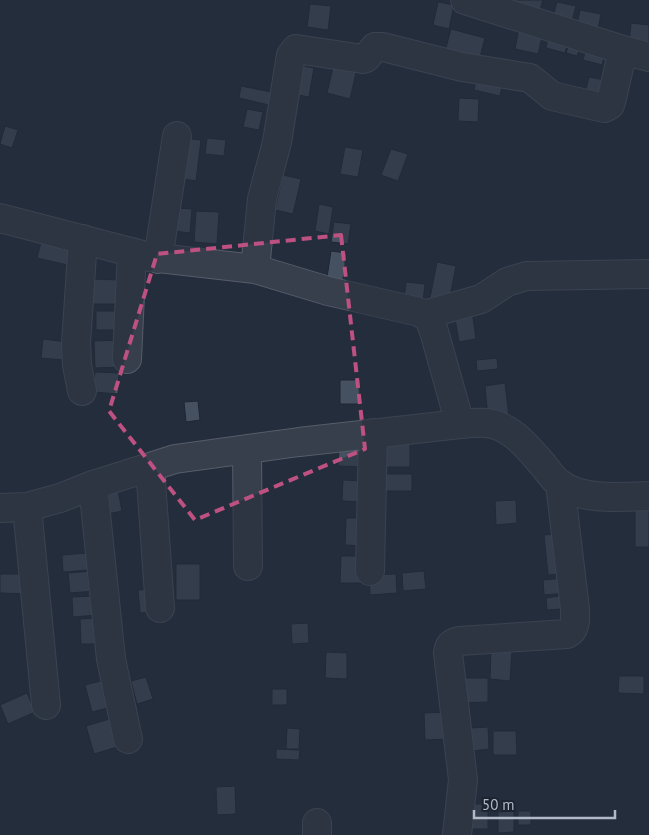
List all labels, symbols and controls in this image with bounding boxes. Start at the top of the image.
scale bar [474,788,615,820]
text: 50 m [482,795,515,814]

